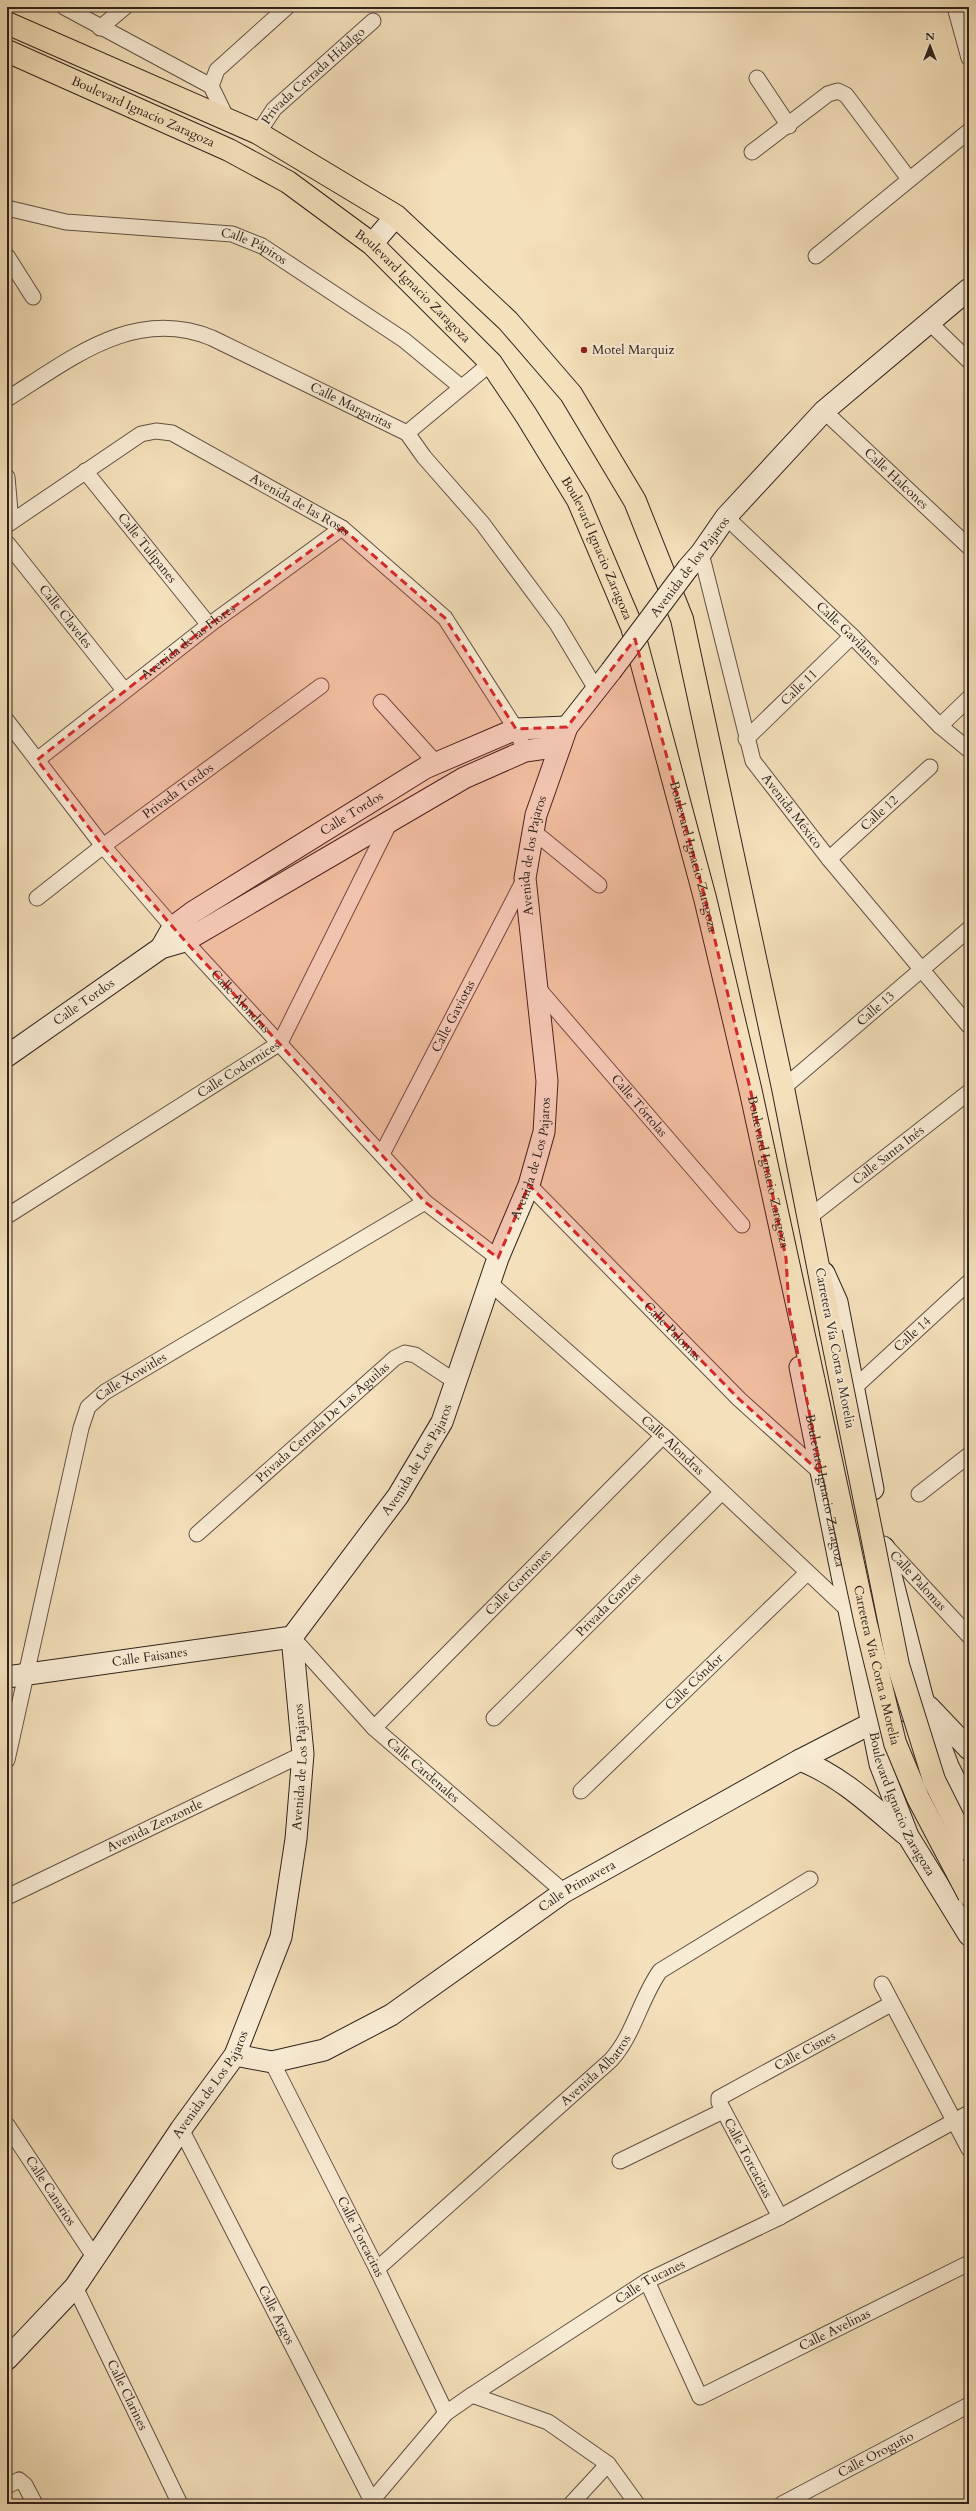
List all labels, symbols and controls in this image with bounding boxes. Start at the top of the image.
street label: Privada Cerrada Hidalgo [257,23,369,128]
north arrow [910,26,950,66]
text: N [925,29,935,44]
street label: Boulevard Ignacio Zaragoza [68,72,218,152]
street label: Calle Pápiros [220,224,291,269]
street label: Boulevard Ignacio Zaragoza [351,225,475,347]
place label: Motel Marquiz [592,341,674,359]
marker: Motel Marquiz [579,345,589,355]
street label: Calle Margaritas [307,378,396,434]
street label: Calle Halcones [860,444,932,513]
street label: Avenida de las Rosas [247,469,354,540]
street label: Boulevard Ignacio Zaragoza [557,473,637,623]
street label: Calle Tulipanes [113,509,181,587]
street label: Avenida de los Pajaros [646,513,734,621]
street label: Calle Claveles [35,581,96,652]
street label: Calle Gavilanes [812,598,885,669]
street label: Avenida de las Flores [137,600,239,684]
street label: Calle 11 [777,665,821,710]
street label: Privada Tordos [139,759,217,823]
street label: Avenida México [757,770,827,852]
street label: Boulevard Ignacio Zaragoza [665,779,722,934]
street label: Calle Tordos [317,787,387,840]
street label: Calle 12 [857,791,902,835]
street label: Avenida de los Pajaros [516,793,551,917]
street label: Calle Alondras [207,966,274,1037]
street label: Calle Tordos [50,974,118,1030]
street label: Calle Gaviotas [427,977,479,1056]
street label: Calle 13 [853,987,899,1030]
street label: Calle Codornices [194,1036,283,1102]
street label: Calle Tórtolas [607,1070,671,1141]
street label: Boulevard Ignacio Zaragoza [743,1094,794,1250]
street label: Avenida de Los Pajaros [506,1097,555,1223]
street label: Calle Santa Inés [849,1121,928,1189]
street label: Carretera Vía Corta a Morelia [811,1266,860,1430]
street label: Calle Palomas [639,1298,706,1365]
street label: Calle 14 [890,1312,935,1356]
street label: Calle Xowitles [91,1348,170,1406]
street label: Privada Cerrada De Las Águilas [252,1358,393,1487]
street label: Avenida de Los Pajaros [377,1402,456,1519]
street label: Calle Alondras [637,1412,708,1479]
street label: Boulevard Ignacio Zaragoza [801,1413,849,1569]
street label: Calle Gorriones [481,1545,555,1619]
street label: Calle Palomas [885,1547,950,1615]
street label: Privada Ganzos [572,1568,645,1641]
street label: Carretera Vía Corta a Morelia [849,1584,904,1747]
street label: Calle Faisanes [111,1643,188,1671]
street label: Calle Cóndor [661,1649,727,1714]
street label: Avenida de Los Pajaros [288,1703,312,1831]
street label: Boulevard Ignacio Zaragoza [865,1730,940,1880]
street label: Calle Cardenales [382,1733,463,1807]
street label: Avenida Zenzontle [103,1795,206,1857]
street label: Calle Primavera [535,1856,619,1916]
street label: Calle Cisnes [771,2027,839,2075]
street label: Avenida de Los Pajaros [168,2028,253,2142]
street label: Avenida Albatros [557,2032,635,2110]
street label: Calle Torcacitas [719,2115,777,2201]
street label: Calle Canarios [21,2153,80,2229]
street label: Calle Torcacitas [333,2193,389,2280]
street label: Calle Tucanes [612,2255,688,2308]
street label: Calle Argos [254,2282,299,2348]
street label: Calle Avelinas [796,2305,873,2355]
street label: Calle Clarines [102,2357,152,2433]
street label: Calle Oroguño [835,2427,917,2482]

